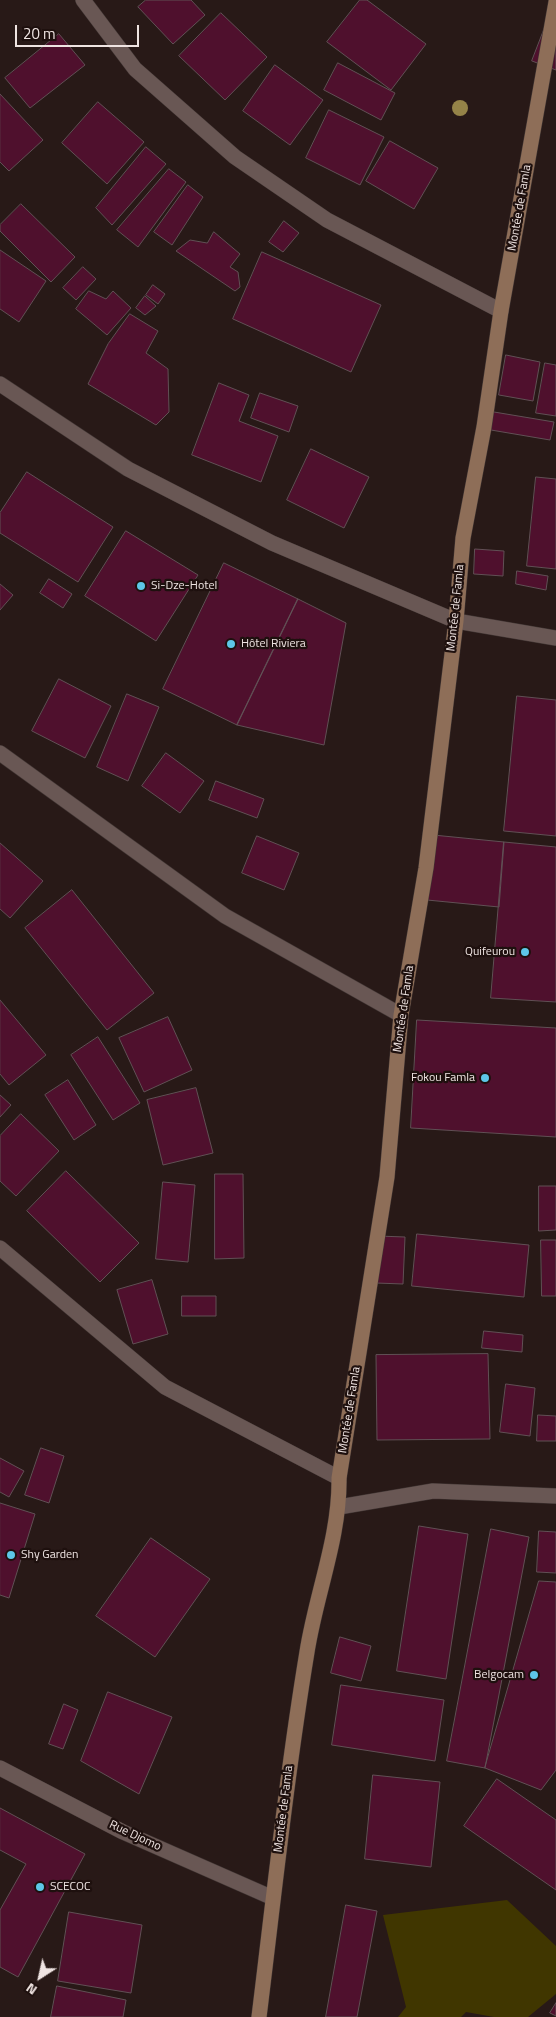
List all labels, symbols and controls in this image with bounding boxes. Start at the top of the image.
scale bar [18,15,141,47]
text: 20 m [23,22,56,45]
street label: Montée de Famla [505,164,535,252]
street label: Montée de Famla [444,564,468,652]
place label: Si-Dze-Hotel [151,579,217,593]
marker: Si-Dze-Hotel [135,580,147,592]
place label: Hôtel Riviera [241,637,306,651]
marker: Hôtel Riviera [225,638,237,650]
place label: Quifeurou [465,945,515,959]
marker: Quifeurou [519,946,531,958]
street label: Montée de Famla [391,965,417,1053]
place label: Fokou Famla [411,1071,475,1085]
marker: Fokou Famla [479,1072,491,1084]
street label: Montée de Famla [336,1366,364,1454]
place label: Shy Garden [21,1548,79,1562]
marker: Shy Garden [5,1549,17,1561]
place label: Belgocam [474,1668,524,1682]
marker: Belgocam [528,1669,540,1681]
street label: Montée de Famla [272,1765,296,1853]
street label: Rue Djomo [107,1818,163,1854]
place label: SCECOC [50,1880,90,1894]
marker: SCECOC [34,1881,46,1893]
north arrow [15,1952,65,2002]
text: N [21,1978,41,2001]

